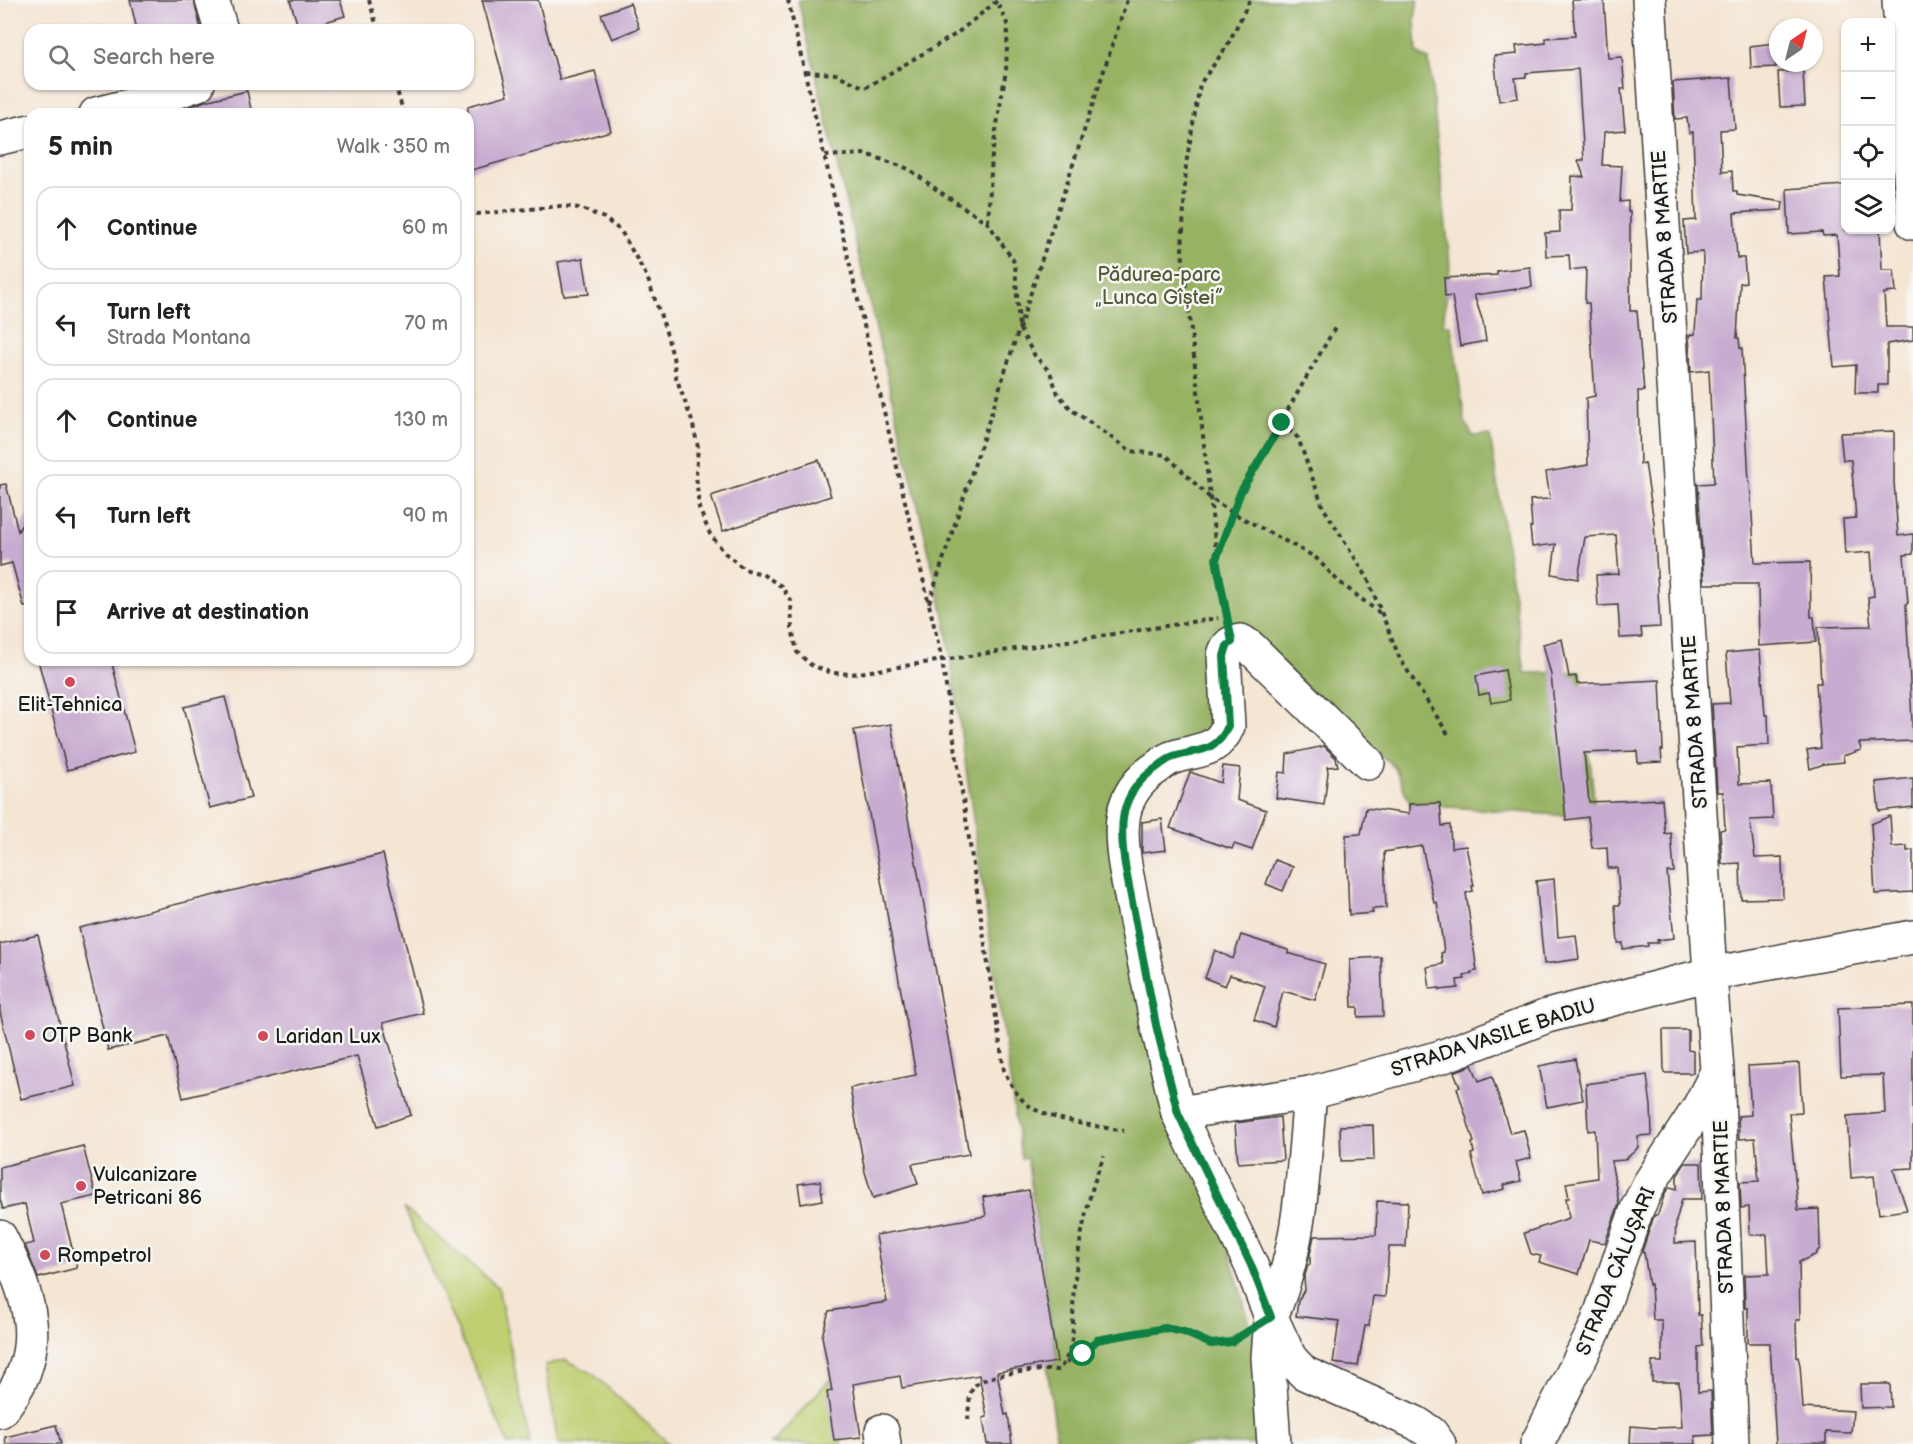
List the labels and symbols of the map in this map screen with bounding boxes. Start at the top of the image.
north arrow [1769,18,1823,72]
street label: STRADA 8 MARTIE [1647,149,1683,325]
park label: Pădurea-parc „Lunca Gîștei” [1095,263,1223,310]
route end [1268,409,1294,435]
street label: STRADA 8 MARTIE [1677,634,1713,810]
marker: Elit-Tehnica [63,675,77,689]
place label: Elit-Tehnica [18,693,122,717]
street label: STRADA VASILE BADIU [1388,993,1599,1082]
place label: OTP Bank [42,1024,133,1048]
place label: Laridan Lux [275,1025,381,1049]
marker: OTP Bank [23,1028,37,1042]
marker: Laridan Lux [256,1029,270,1043]
street label: STRADA 8 MARTIE [1709,1120,1739,1294]
place label: Vulcanizare Petricani 86 [93,1163,202,1210]
marker: Vulcanizare Petricani 86 [74,1179,88,1193]
street label: STRADA CĂLUȘARI [1570,1183,1661,1359]
place label: Rompetrol [57,1244,151,1268]
marker: Rompetrol [38,1248,52,1262]
route start [1069,1340,1095,1366]

